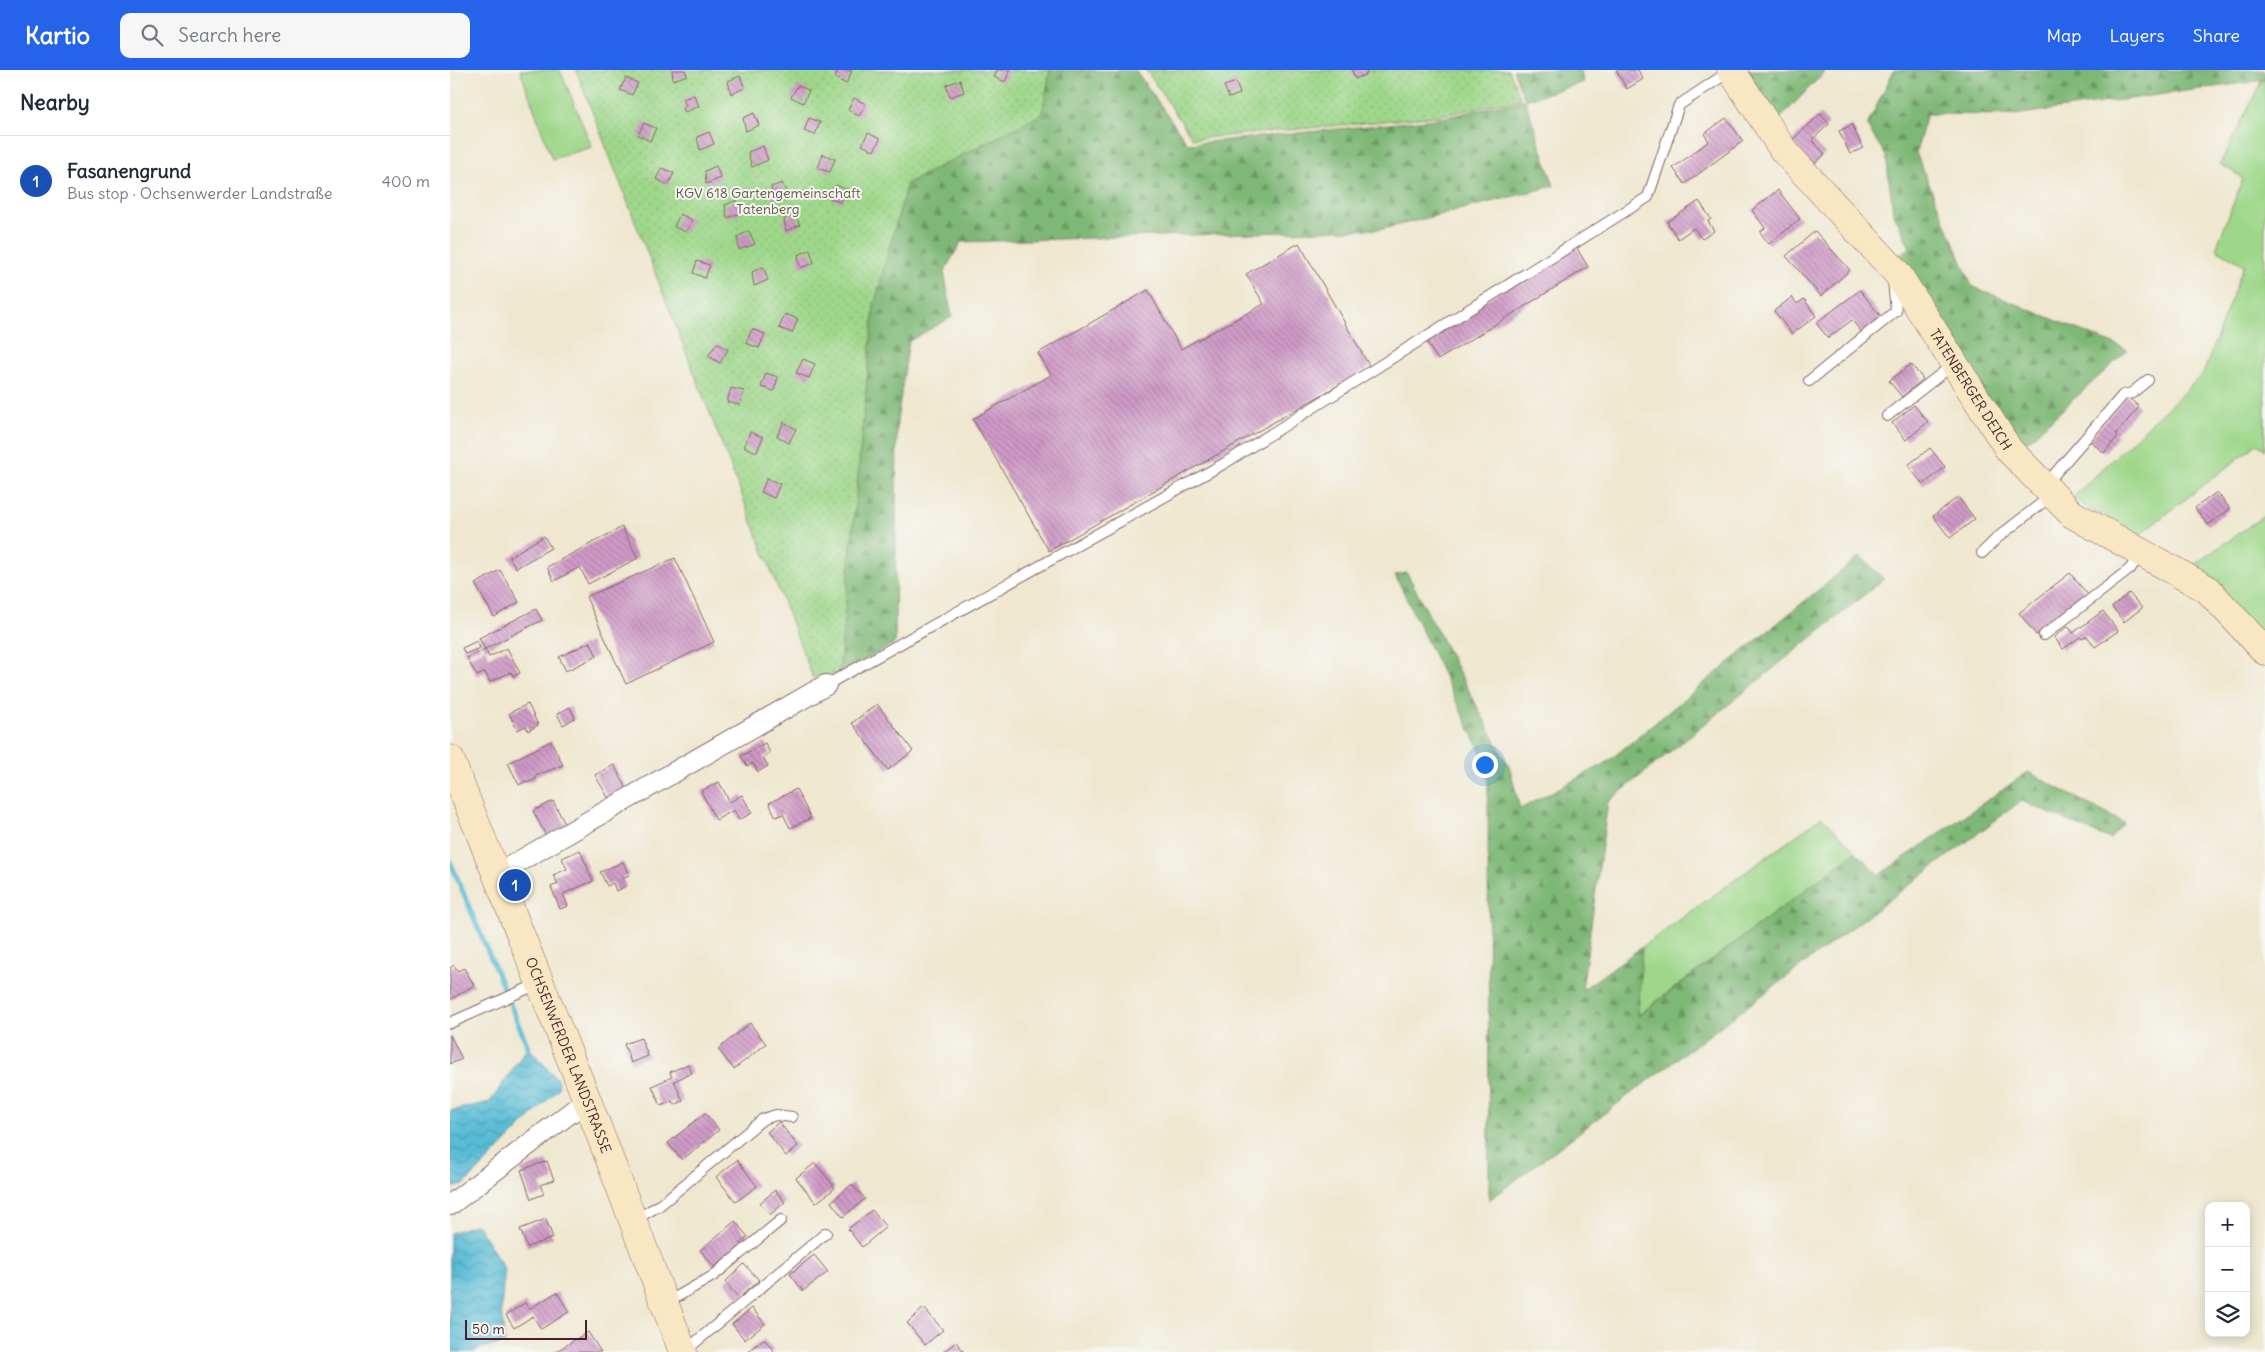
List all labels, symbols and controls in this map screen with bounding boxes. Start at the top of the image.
search box [120,13,470,58]
text: Kartio [25,20,90,50]
icon: search [138,21,166,49]
text: Search here [178,23,281,47]
text: Map [2046,24,2081,47]
text: Layers [2109,24,2165,47]
text: Share [2193,24,2240,47]
text: Nearby [20,89,90,116]
text: Fasanengrund [67,159,191,183]
text: 1 [33,171,39,191]
text: 400 m [382,171,430,191]
text: Bus stop · Ochsenwerder Landstraße [67,183,332,203]
park label: KGV 618 Gartengemeinschaft Tatenberg [676,184,861,218]
street label: TATENBERGER DEICH [1926,325,2016,454]
your location [1472,752,1498,778]
pin: 1 [499,866,531,904]
street label: OCHSENWERDER LANDSTRASSE [522,955,615,1156]
map controls [2205,1202,2250,1337]
button: + [2205,1202,2250,1247]
button: − [2205,1247,2250,1292]
button: layers [2205,1292,2250,1337]
scale bar [465,1317,588,1340]
text: 50 m [472,1320,505,1338]

